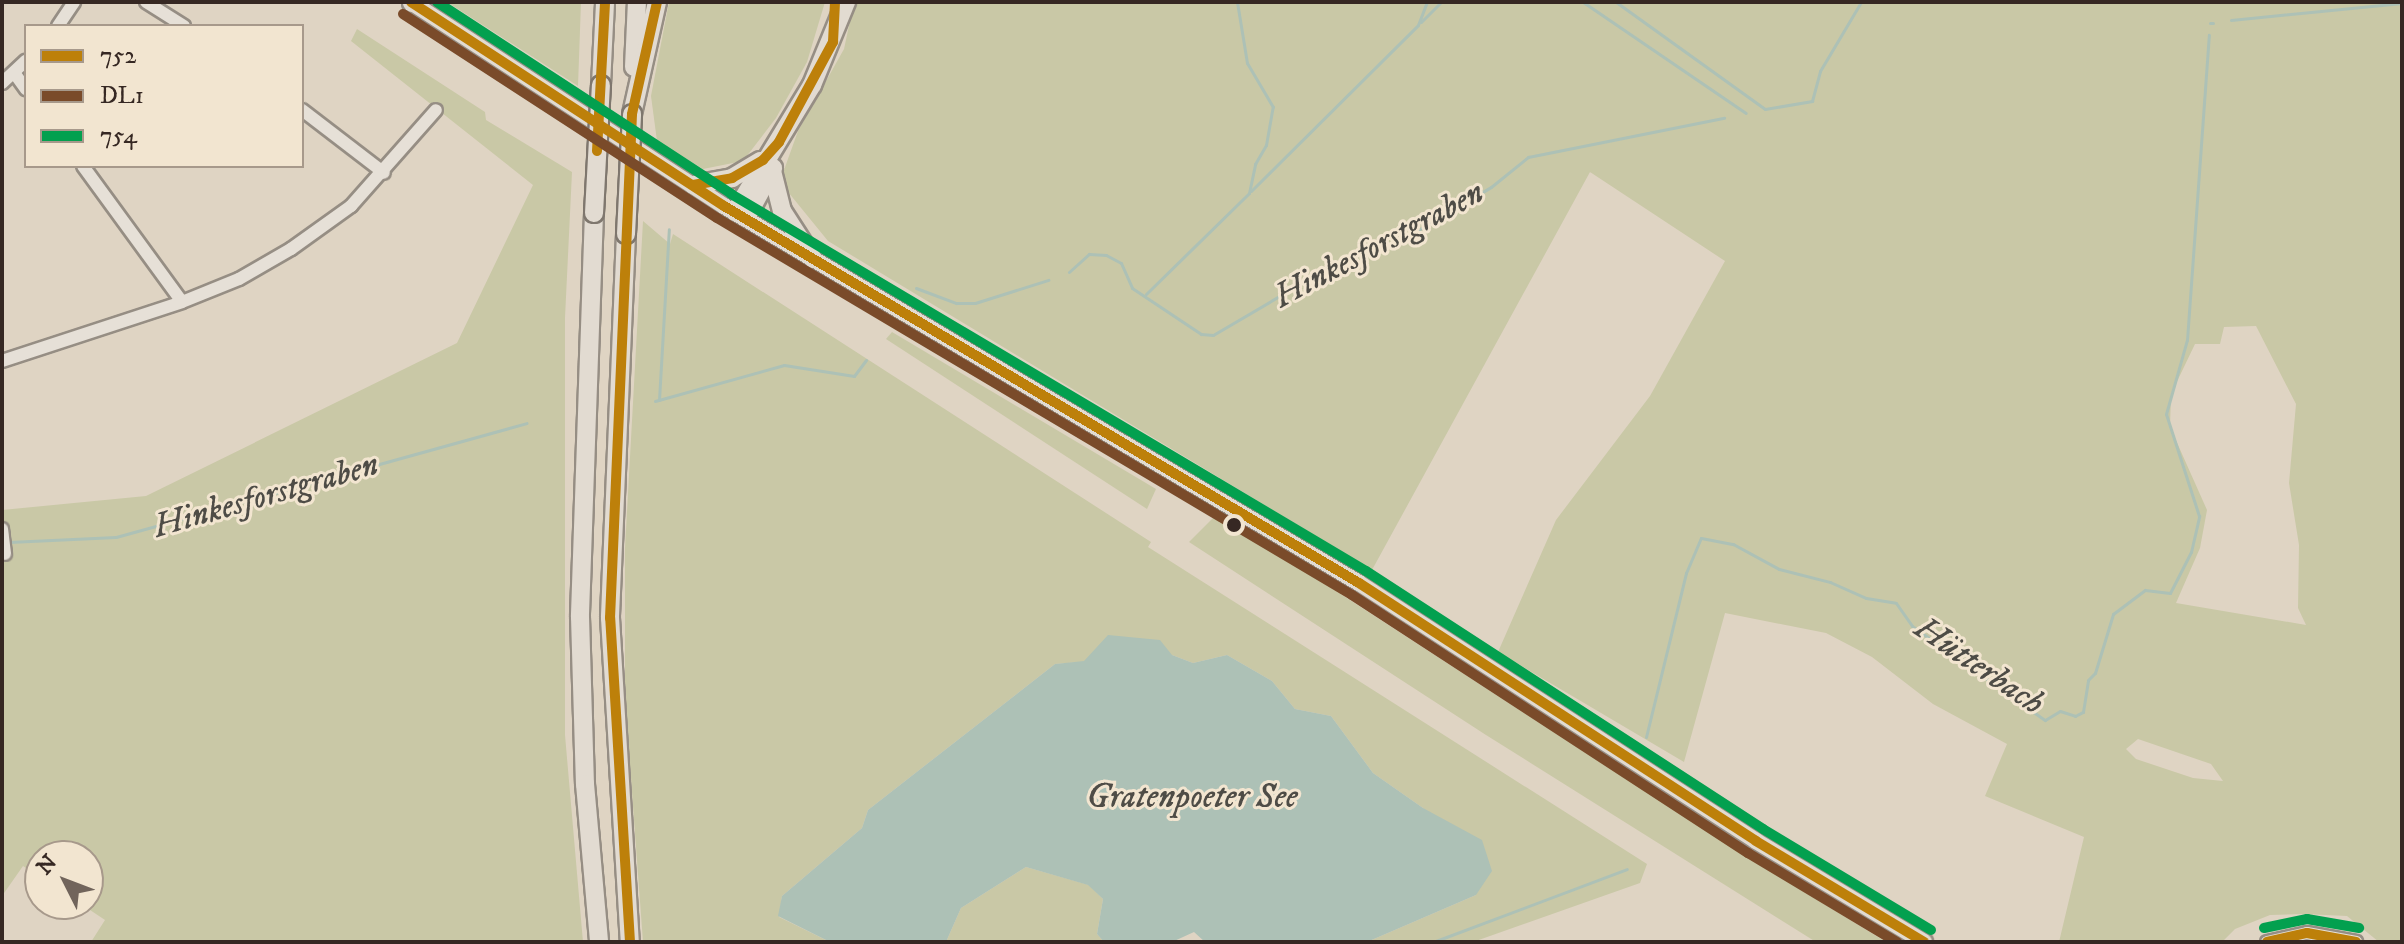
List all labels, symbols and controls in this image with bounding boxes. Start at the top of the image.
legend [24,24,304,168]
text: 752 [100,41,136,71]
text: DL1 [100,81,144,111]
text: 754 [100,121,137,151]
water label: Hinkesforstgraben [1267,172,1491,318]
water label: Hinkesforstgraben [149,444,383,548]
unlabelled marker [1226,517,1242,533]
water label: Hütterbach [1906,608,2052,724]
water label: Gratenpoeter See [1086,778,1298,818]
north arrow [24,840,104,920]
text: N [31,849,63,881]

